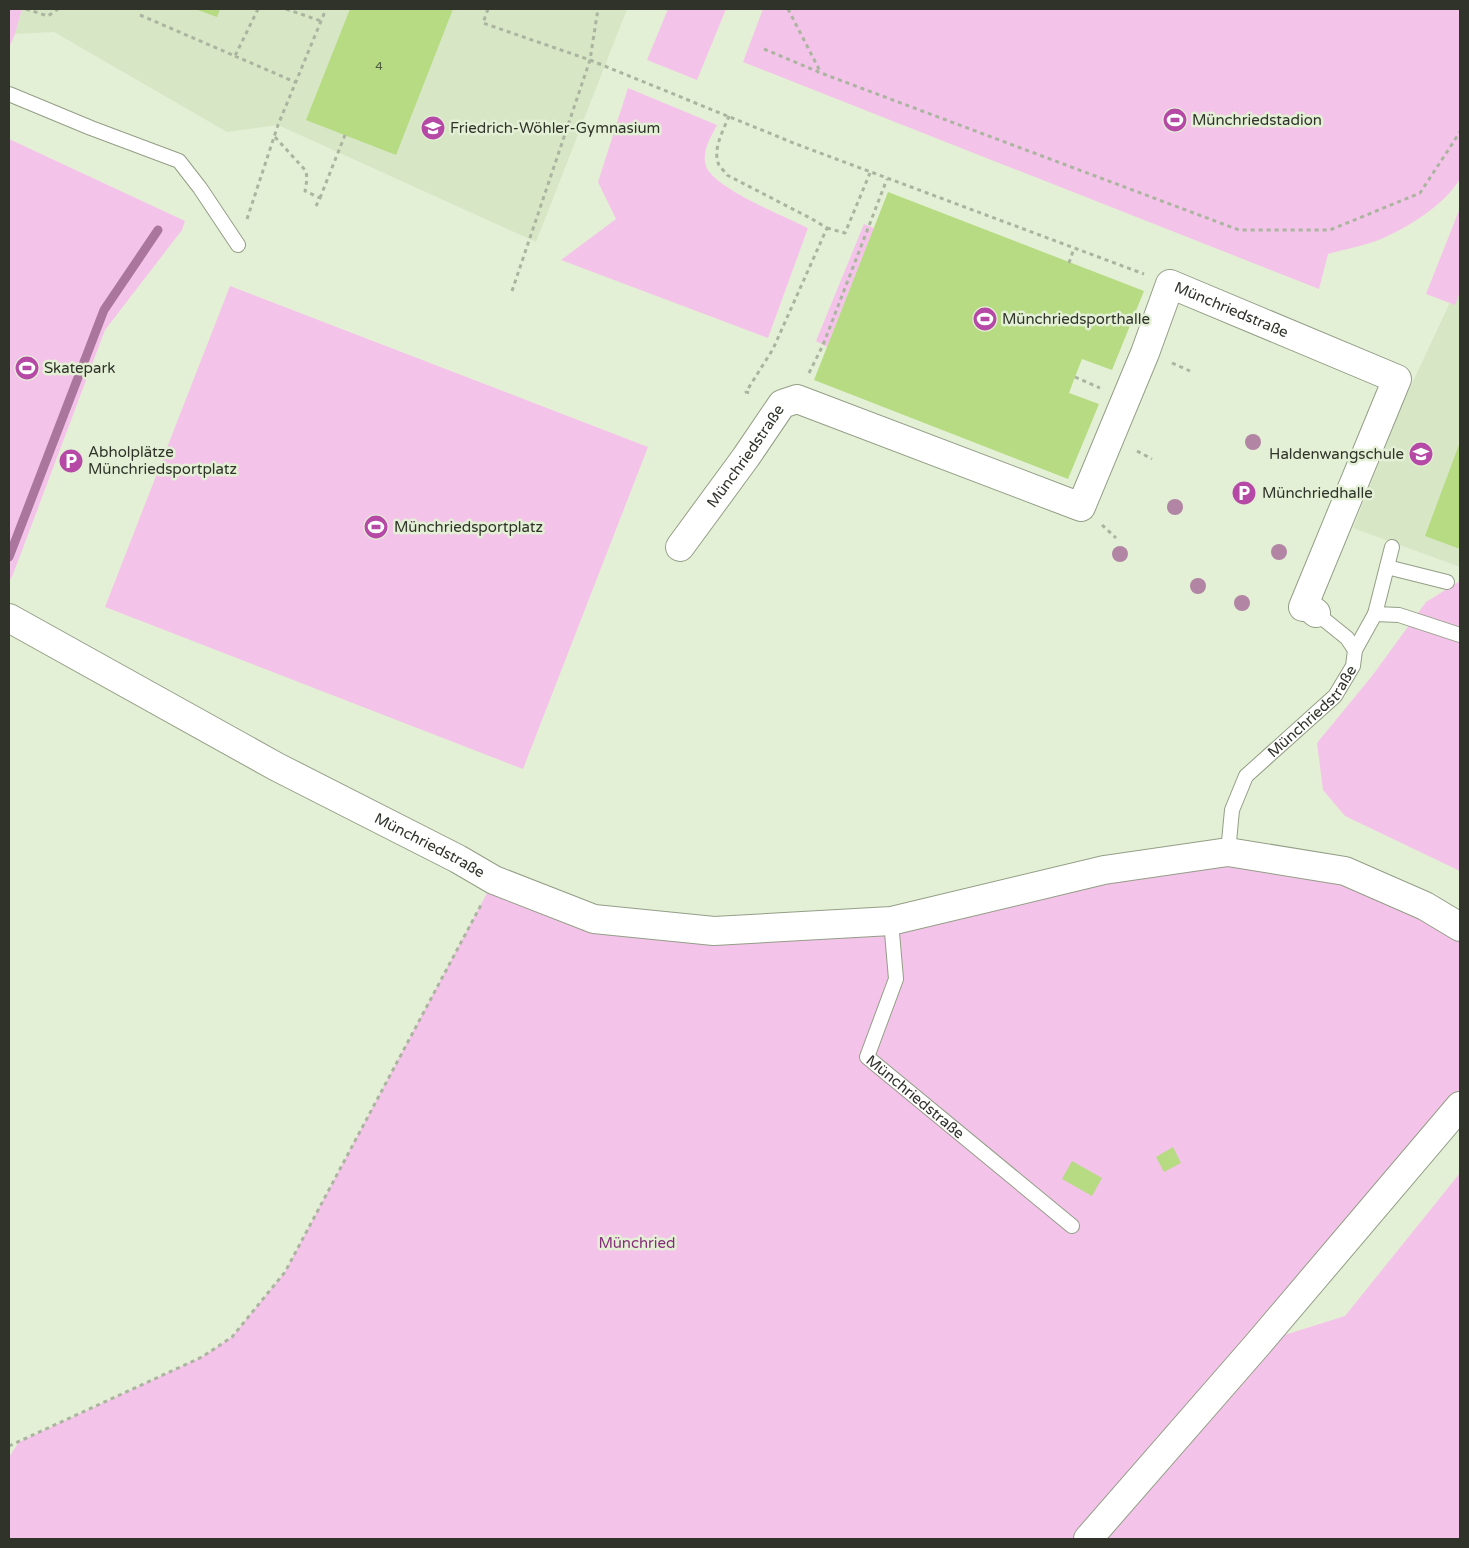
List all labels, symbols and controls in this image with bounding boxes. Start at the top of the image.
house number: 4 [375,59,383,73]
sports icon: Münchriedstadion [1162,107,1188,133]
place label: Münchriedstadion [1192,111,1322,129]
school or university icon: Friedrich-Wöhler-Gymnasium [420,115,446,141]
place label: Friedrich-Wöhler-Gymnasium [450,119,660,137]
street label: Münchriedstraße [1172,278,1291,342]
sports icon: Münchriedsporthalle [972,306,998,332]
place label: Münchriedsporthalle [1002,310,1150,328]
sports icon: Skatepark [14,355,40,381]
place label: Skatepark [44,359,115,377]
street label: Münchriedstraße [703,401,788,511]
school or university icon: Haldenwangschule [1408,441,1434,467]
place label: Abholplätze Münchriedsportplatz [88,443,237,478]
place label: Haldenwangschule [1269,445,1404,463]
parking icon: Abholplätze Münchriedsportplatz [58,448,84,474]
parking icon: Münchriedhalle [1231,480,1257,506]
place label: Münchriedhalle [1262,484,1373,502]
sports icon: Münchriedsportplatz [363,514,389,540]
place label: Münchriedsportplatz [394,518,543,536]
street label: Münchriedstraße [1264,662,1360,761]
street label: Münchriedstraße [371,809,488,882]
street label: Münchriedstraße [863,1051,968,1143]
park label: Münchried [598,1234,676,1252]

